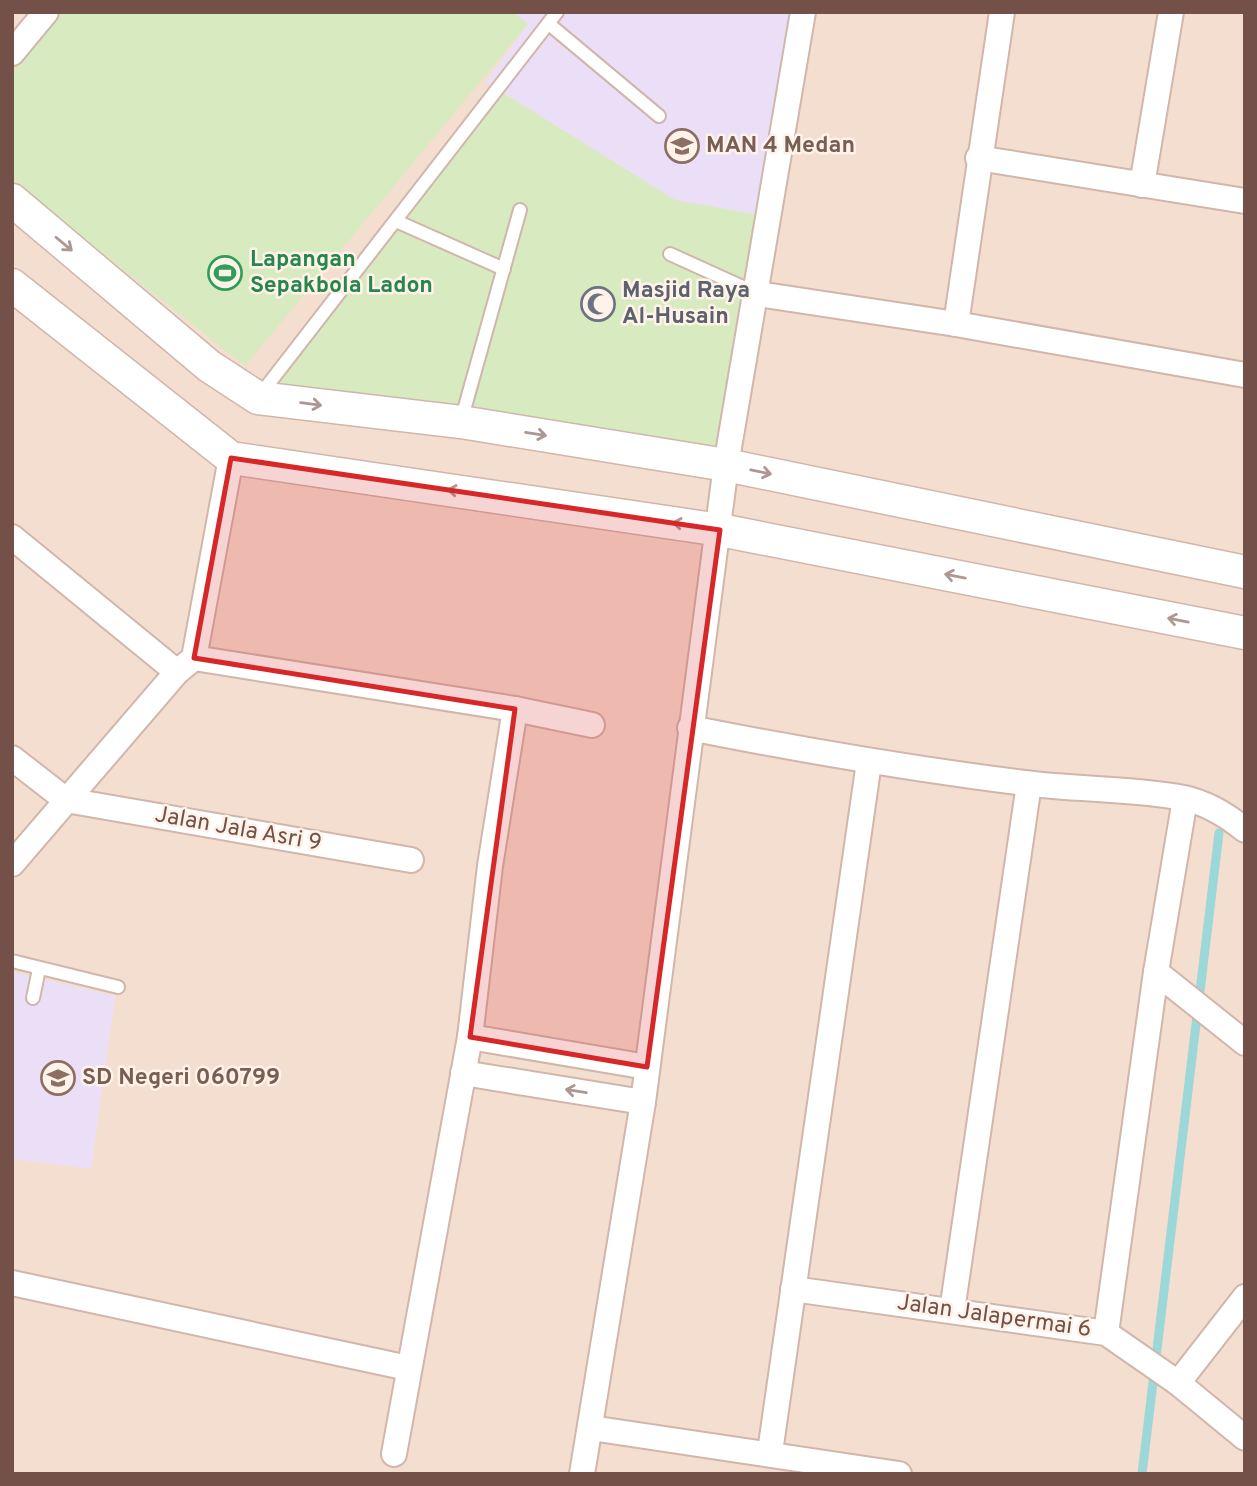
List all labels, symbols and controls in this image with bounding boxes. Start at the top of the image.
school or university icon: MAN 4 Medan [663,127,701,165]
place label: MAN 4 Medan [706,132,855,161]
one-way arrow [55,236,73,252]
place label: Lapangan Sepakbola Ladon [250,246,433,301]
sports icon: Lapangan Sepakbola Ladon [206,254,244,292]
place label: Masjid Raya Al-Husain [622,277,750,332]
mosque icon: Masjid Raya Al-Husain [579,285,617,323]
one-way arrow [299,398,322,411]
one-way arrow [524,428,547,441]
one-way arrow [749,466,772,479]
one-way arrow [447,484,470,497]
one-way arrow [672,517,695,530]
one-way arrow [944,568,967,582]
one-way arrow [1167,612,1190,626]
street label: Jalan Jala Asri 9 [152,801,324,859]
school or university icon: SD Negeri 060799 [39,1059,77,1097]
place label: SD Negeri 060799 [82,1064,280,1093]
one-way arrow [565,1084,587,1097]
street label: Jalan Jalapermai 6 [895,1289,1093,1345]

